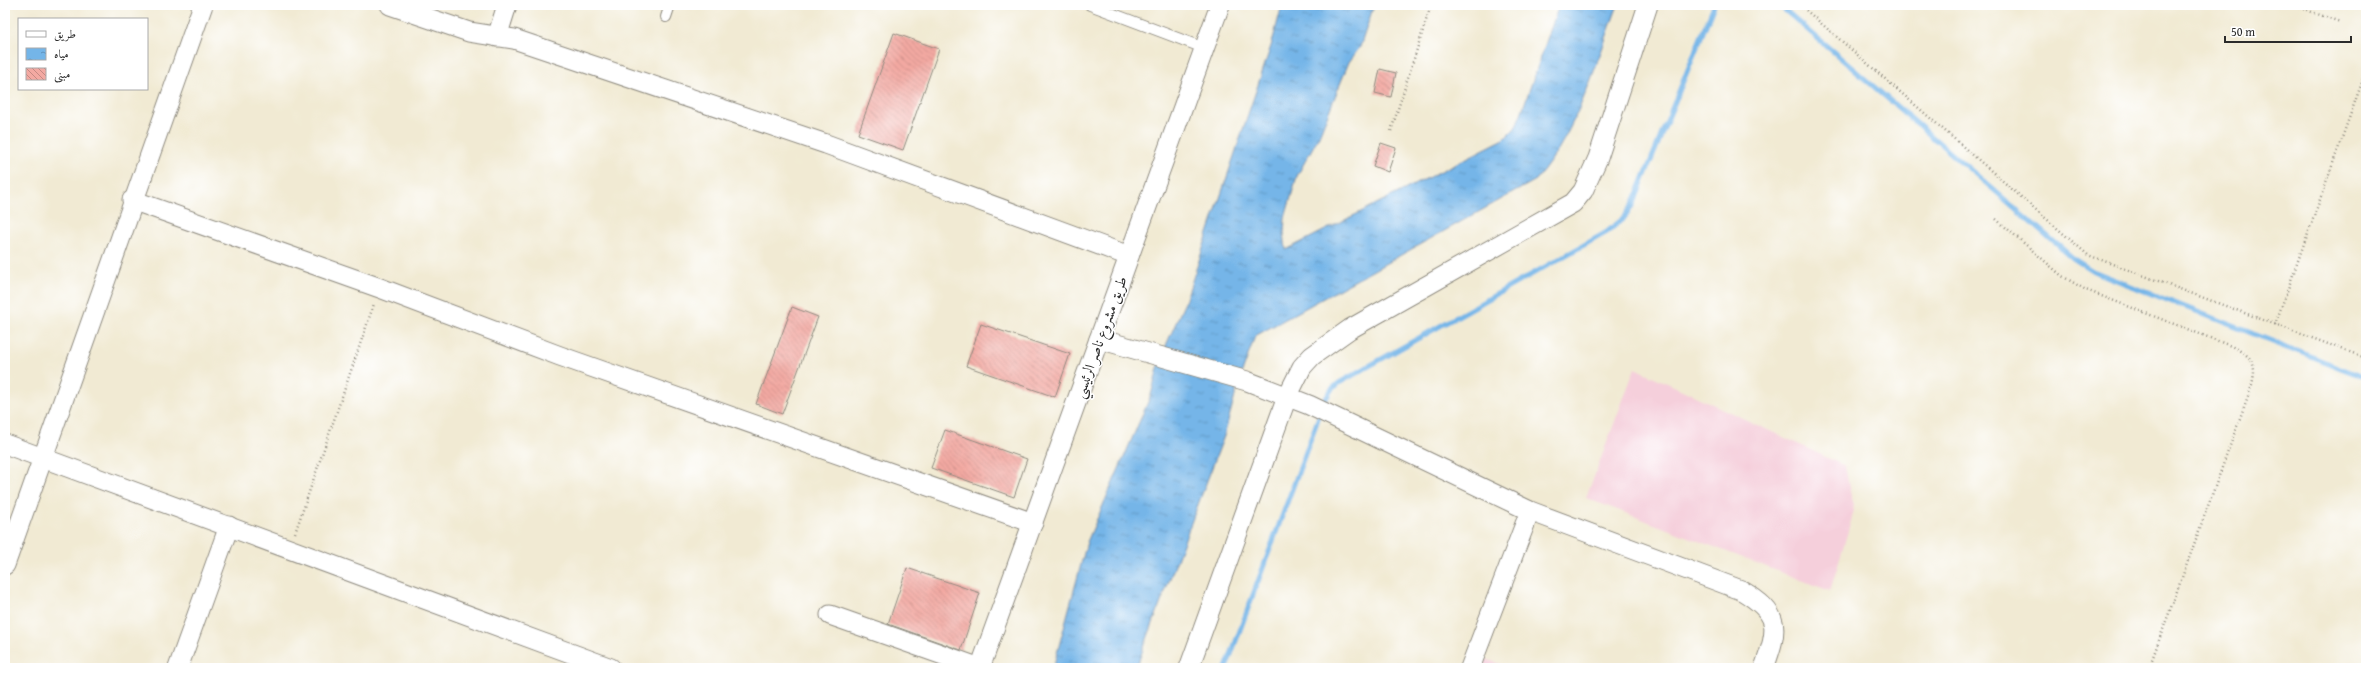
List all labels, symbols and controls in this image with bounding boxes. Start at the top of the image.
legend [18,18,148,90]
scale bar [2225,18,2351,44]
text: 50 m [2231,23,2255,40]
text: طريق [54,25,76,42]
text: مياه [54,45,69,62]
text: مبنى [54,65,70,83]
street label: طريق مشروع ناصر الرئيسي [1068,273,1136,402]

